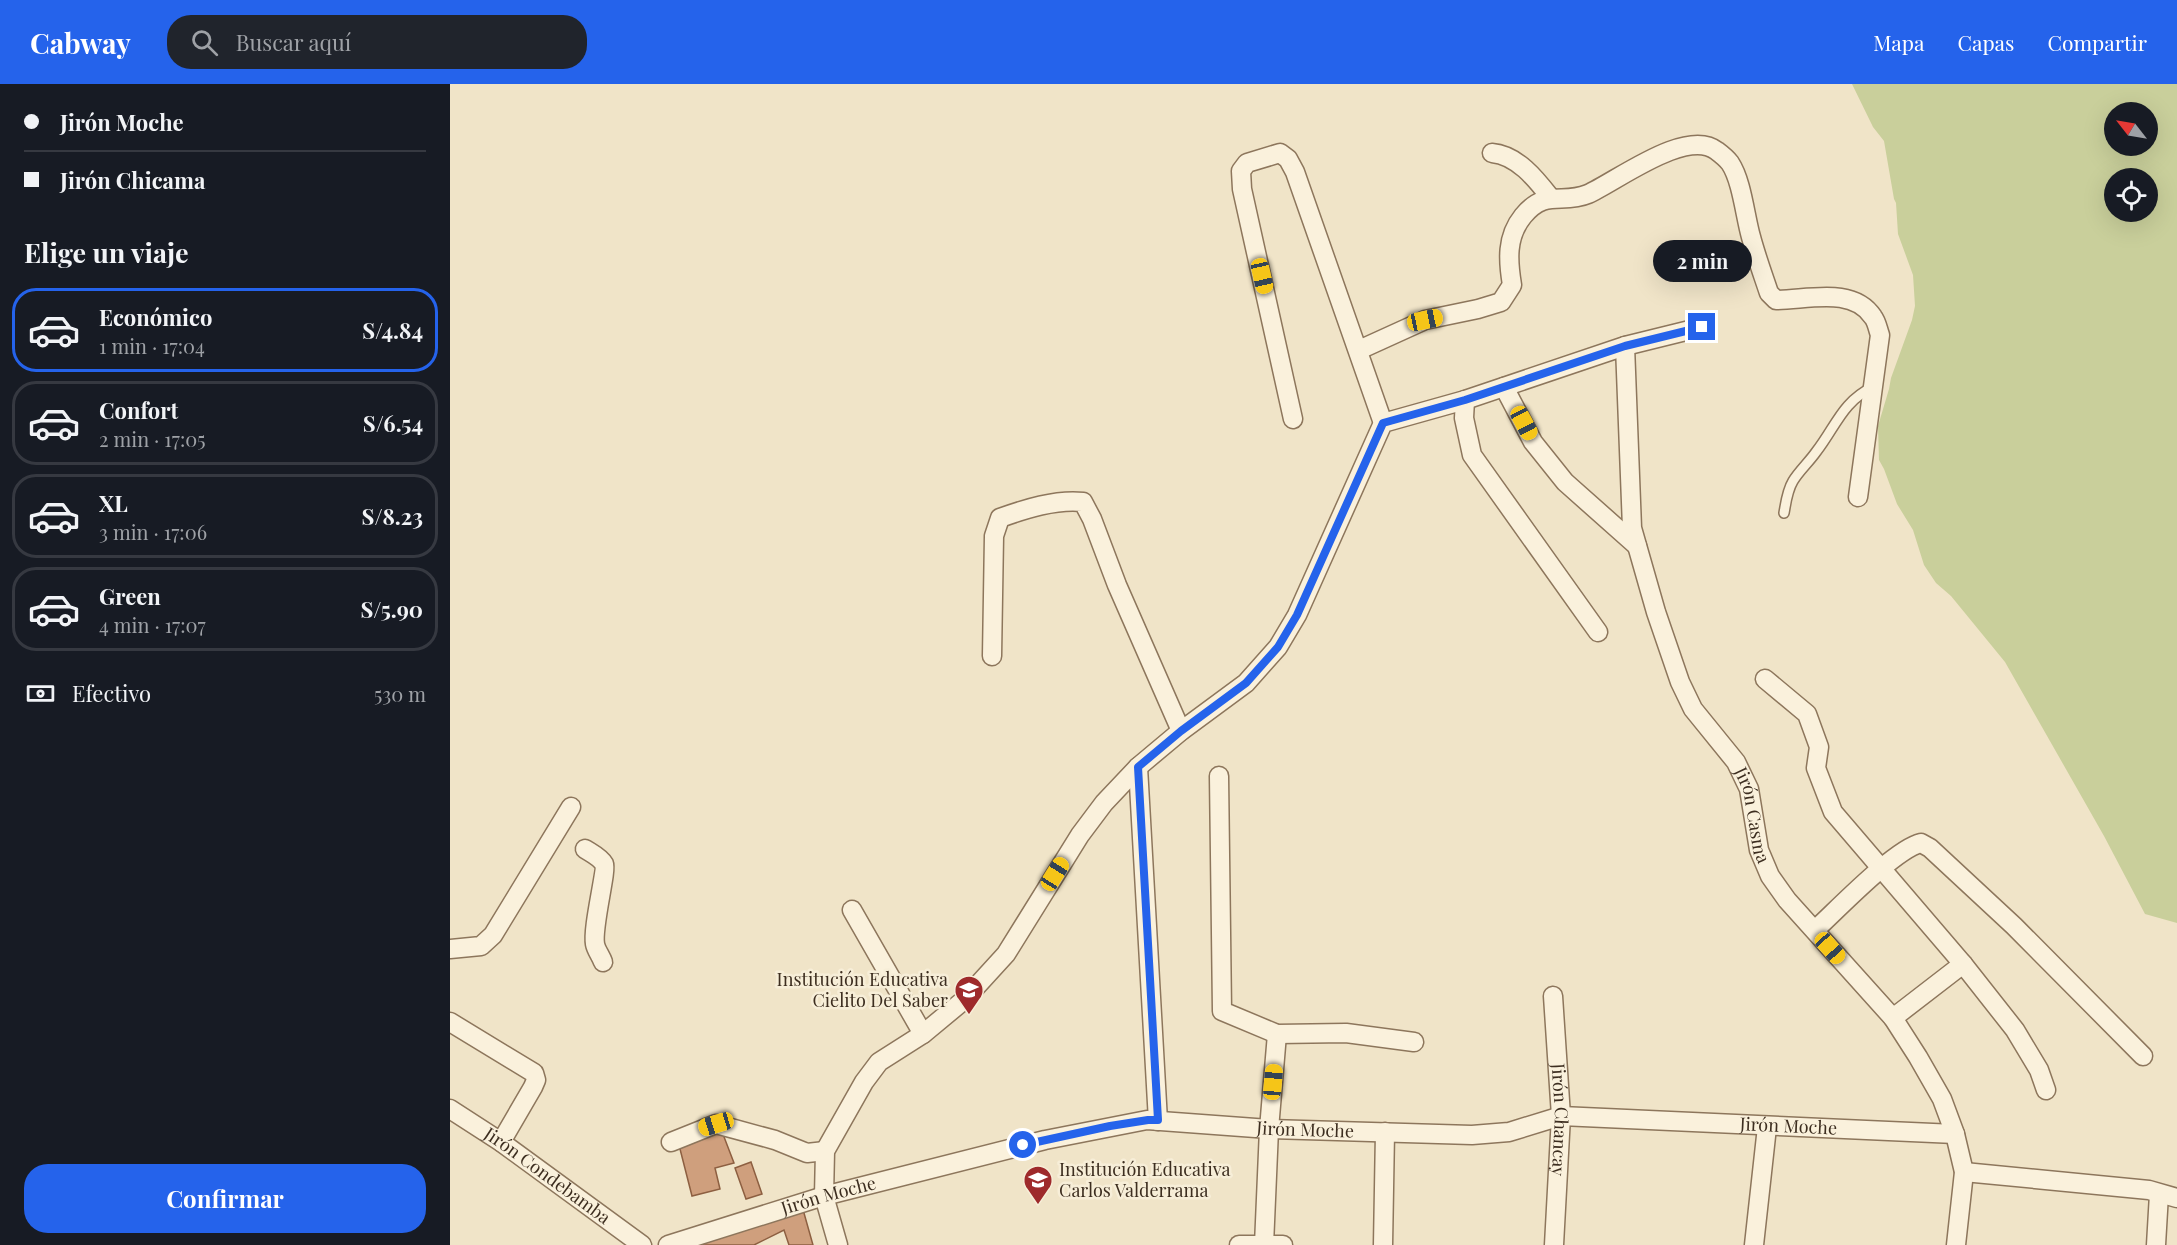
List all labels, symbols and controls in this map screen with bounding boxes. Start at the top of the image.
search box [167,15,587,69]
text: Cabway [30,24,131,61]
icon: search [188,26,221,59]
text: Buscar aquí [236,27,351,57]
text: Mapa [1873,28,1925,56]
text: Capas [1958,28,2014,56]
text: Compartir [2047,28,2147,56]
north arrow [2104,102,2158,156]
map controls [2104,102,2158,222]
text: Jirón Moche [60,107,184,137]
text: Jirón Chicama [60,165,205,195]
button: locate [2104,168,2158,222]
text: Elige un viaje [24,234,189,270]
callout: 2 min [1652,240,1752,282]
text: 2 min [1677,247,1728,274]
car [1249,256,1275,296]
text: Económico [99,302,212,332]
icon: car [27,303,81,357]
car [1406,307,1444,333]
route end [1688,313,1715,340]
text: S/4.84 [362,315,423,345]
text: 1 min · 17:04 [99,332,205,359]
text: Confort [99,395,178,425]
icon: car [27,396,81,450]
car [1508,403,1540,443]
text: S/6.54 [363,408,423,438]
text: 2 min · 17:05 [99,425,206,452]
text: XL [99,488,128,518]
icon: car [27,489,81,543]
text: S/8.23 [362,501,423,531]
text: 3 min · 17:06 [99,518,207,545]
text: Green [99,581,161,611]
icon: car [27,582,81,636]
text: S/5.90 [360,594,423,624]
text: 4 min · 17:07 [99,611,206,638]
icon: cash [24,677,57,710]
text: Efectivo [72,678,151,708]
text: 530 m [374,680,426,707]
street label: Jirón Casma [1729,762,1776,867]
car [1038,854,1072,894]
car [1811,929,1849,967]
place label: Institución Educativa Cielito Del Saber [777,967,948,1012]
school or university icon: Institución Educativa Cielito Del Saber [953,974,985,1016]
street label: Jirón Chancay [1546,1061,1574,1177]
car [1262,1063,1284,1101]
car [696,1110,736,1138]
street label: Jirón Moche [1738,1111,1838,1140]
street label: Jirón Moche [1255,1115,1354,1143]
street label: Jirón Condebamba [479,1121,616,1229]
route start [1009,1131,1036,1158]
place label: Institución Educativa Carlos Valderrama [1059,1157,1230,1202]
button: Confirmar [24,1164,426,1233]
school or university icon: Institución Educativa Carlos Valderrama [1022,1164,1054,1206]
street label: Jirón Moche [777,1170,878,1220]

